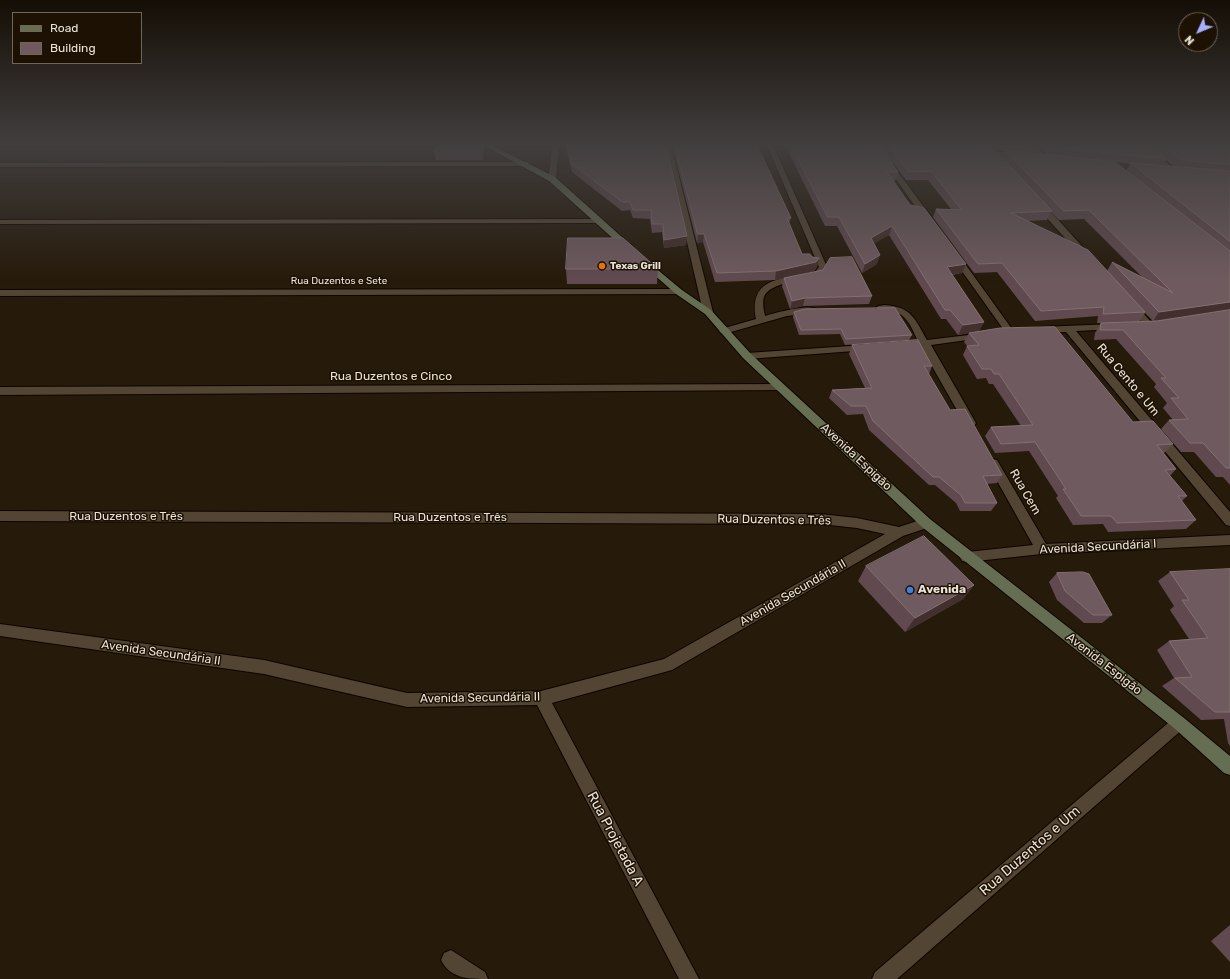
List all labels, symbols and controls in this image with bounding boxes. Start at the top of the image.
legend [12,12,142,64]
north arrow [1178,12,1218,52]
text: Road [50,21,78,35]
text: N [1182,33,1197,47]
text: Building [50,41,96,55]
place label: Texas Grill [610,260,661,272]
marker: Texas Grill [597,261,607,271]
street label: Rua Duzentos e Sete [291,275,387,287]
street label: Rua Cento e Um [1094,341,1162,419]
street label: Rua Duzentos e Cinco [330,370,452,384]
street label: Avenida Espigão [818,420,894,494]
street label: Rua Cem [1006,467,1044,517]
street label: Rua Duzentos e Três [69,510,183,524]
street label: Rua Duzentos e Três [393,511,507,525]
street label: Rua Duzentos e Três [717,512,831,528]
street label: Avenida Secundária I [1039,537,1157,557]
street label: Avenida Secundária II [737,557,849,629]
place label: Avenida [918,583,966,597]
marker: Avenida [905,585,915,595]
street label: Avenida Espigão [1063,630,1145,698]
street label: Avenida Secundária II [100,637,222,669]
street label: Avenida Secundária II [420,690,540,706]
street label: Rua Projetada A [583,789,647,889]
street label: Rua Duzentos e Um [976,803,1084,899]

